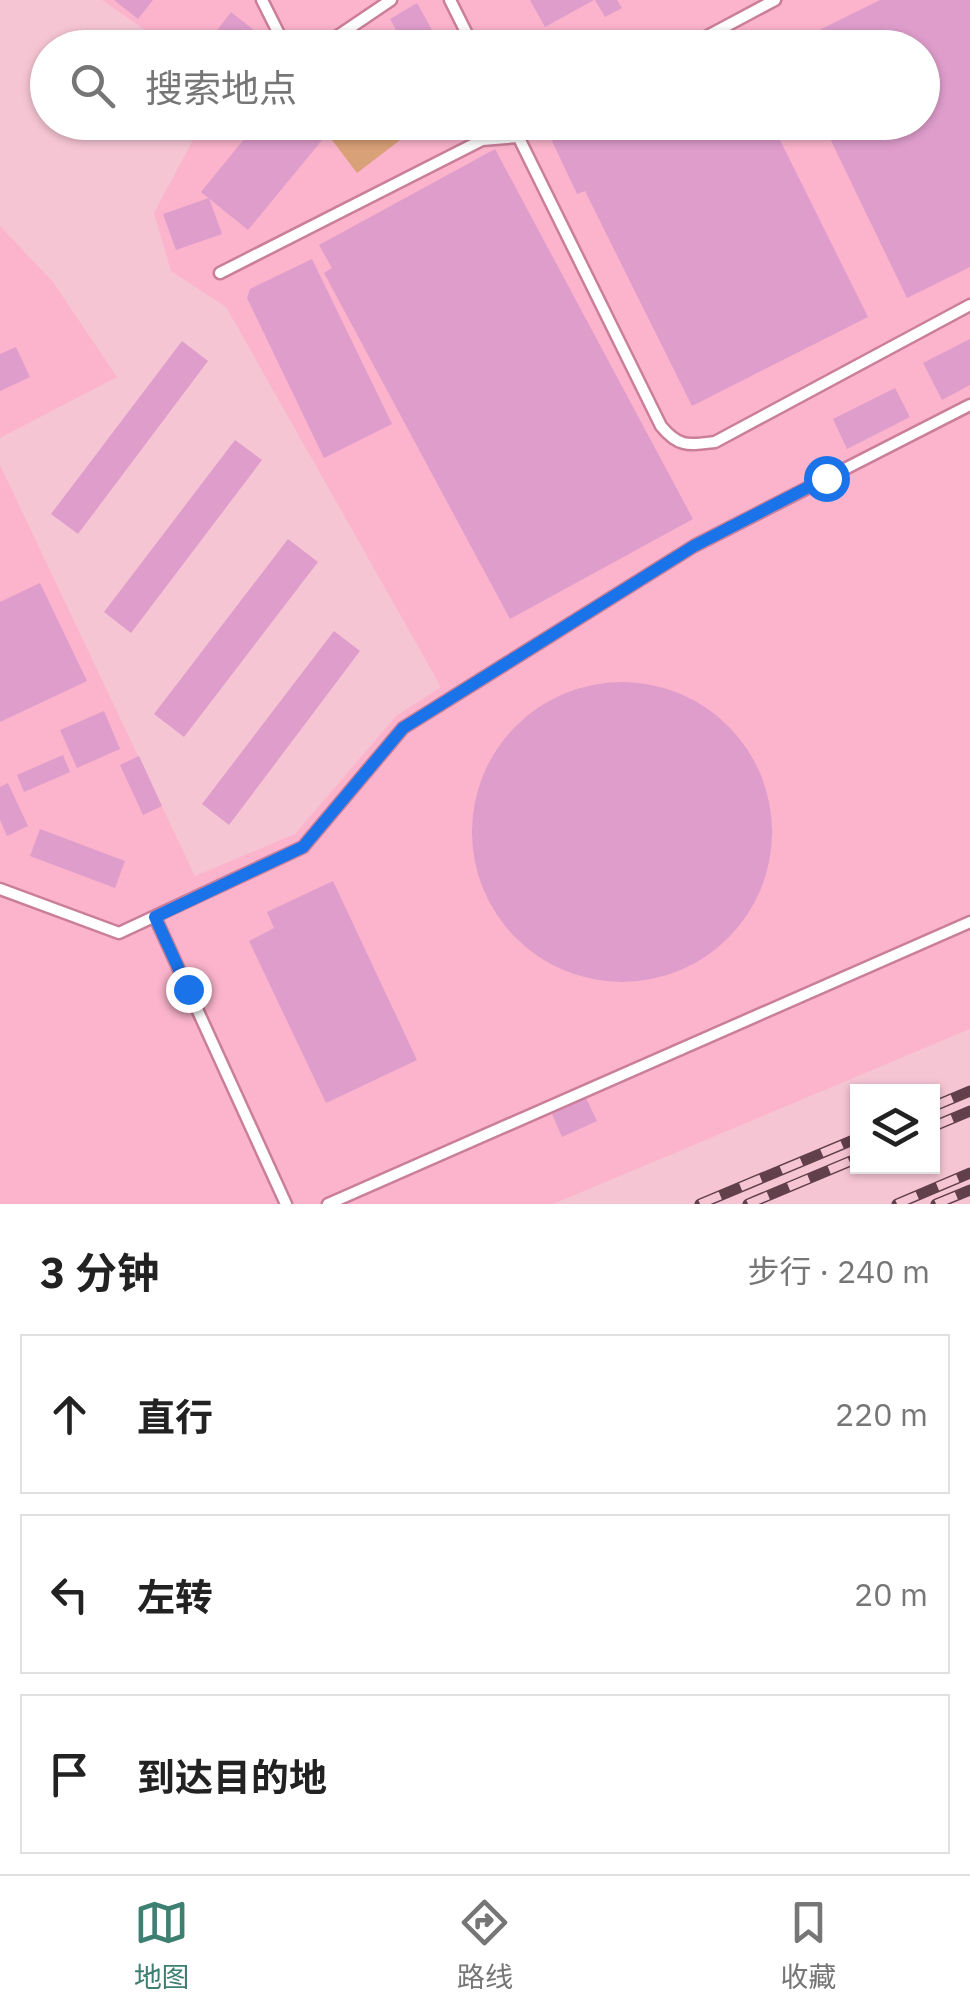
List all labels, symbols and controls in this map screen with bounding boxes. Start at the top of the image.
search box [30,30,940,140]
icon: search [65,58,120,113]
text: 搜索地点 [145,63,297,112]
route start [804,456,850,502]
route end [166,967,212,1013]
map controls [850,1084,940,1174]
button: layers [850,1084,940,1174]
text: 3 分钟 [40,1245,159,1300]
text: 步行 · 240 m [747,1250,930,1292]
icon: ahead [42,1387,97,1442]
text: 直行 [137,1392,213,1441]
text: 220 m [835,1393,928,1435]
icon: left [42,1567,97,1622]
text: 左转 [137,1572,213,1621]
text: 20 m [854,1573,928,1615]
icon: arrive [42,1747,97,1802]
text: 到达目的地 [137,1752,327,1801]
tab: 地图 [134,1895,190,1995]
tab: 路线 [457,1895,513,1995]
tab: 收藏 [780,1895,836,1995]

